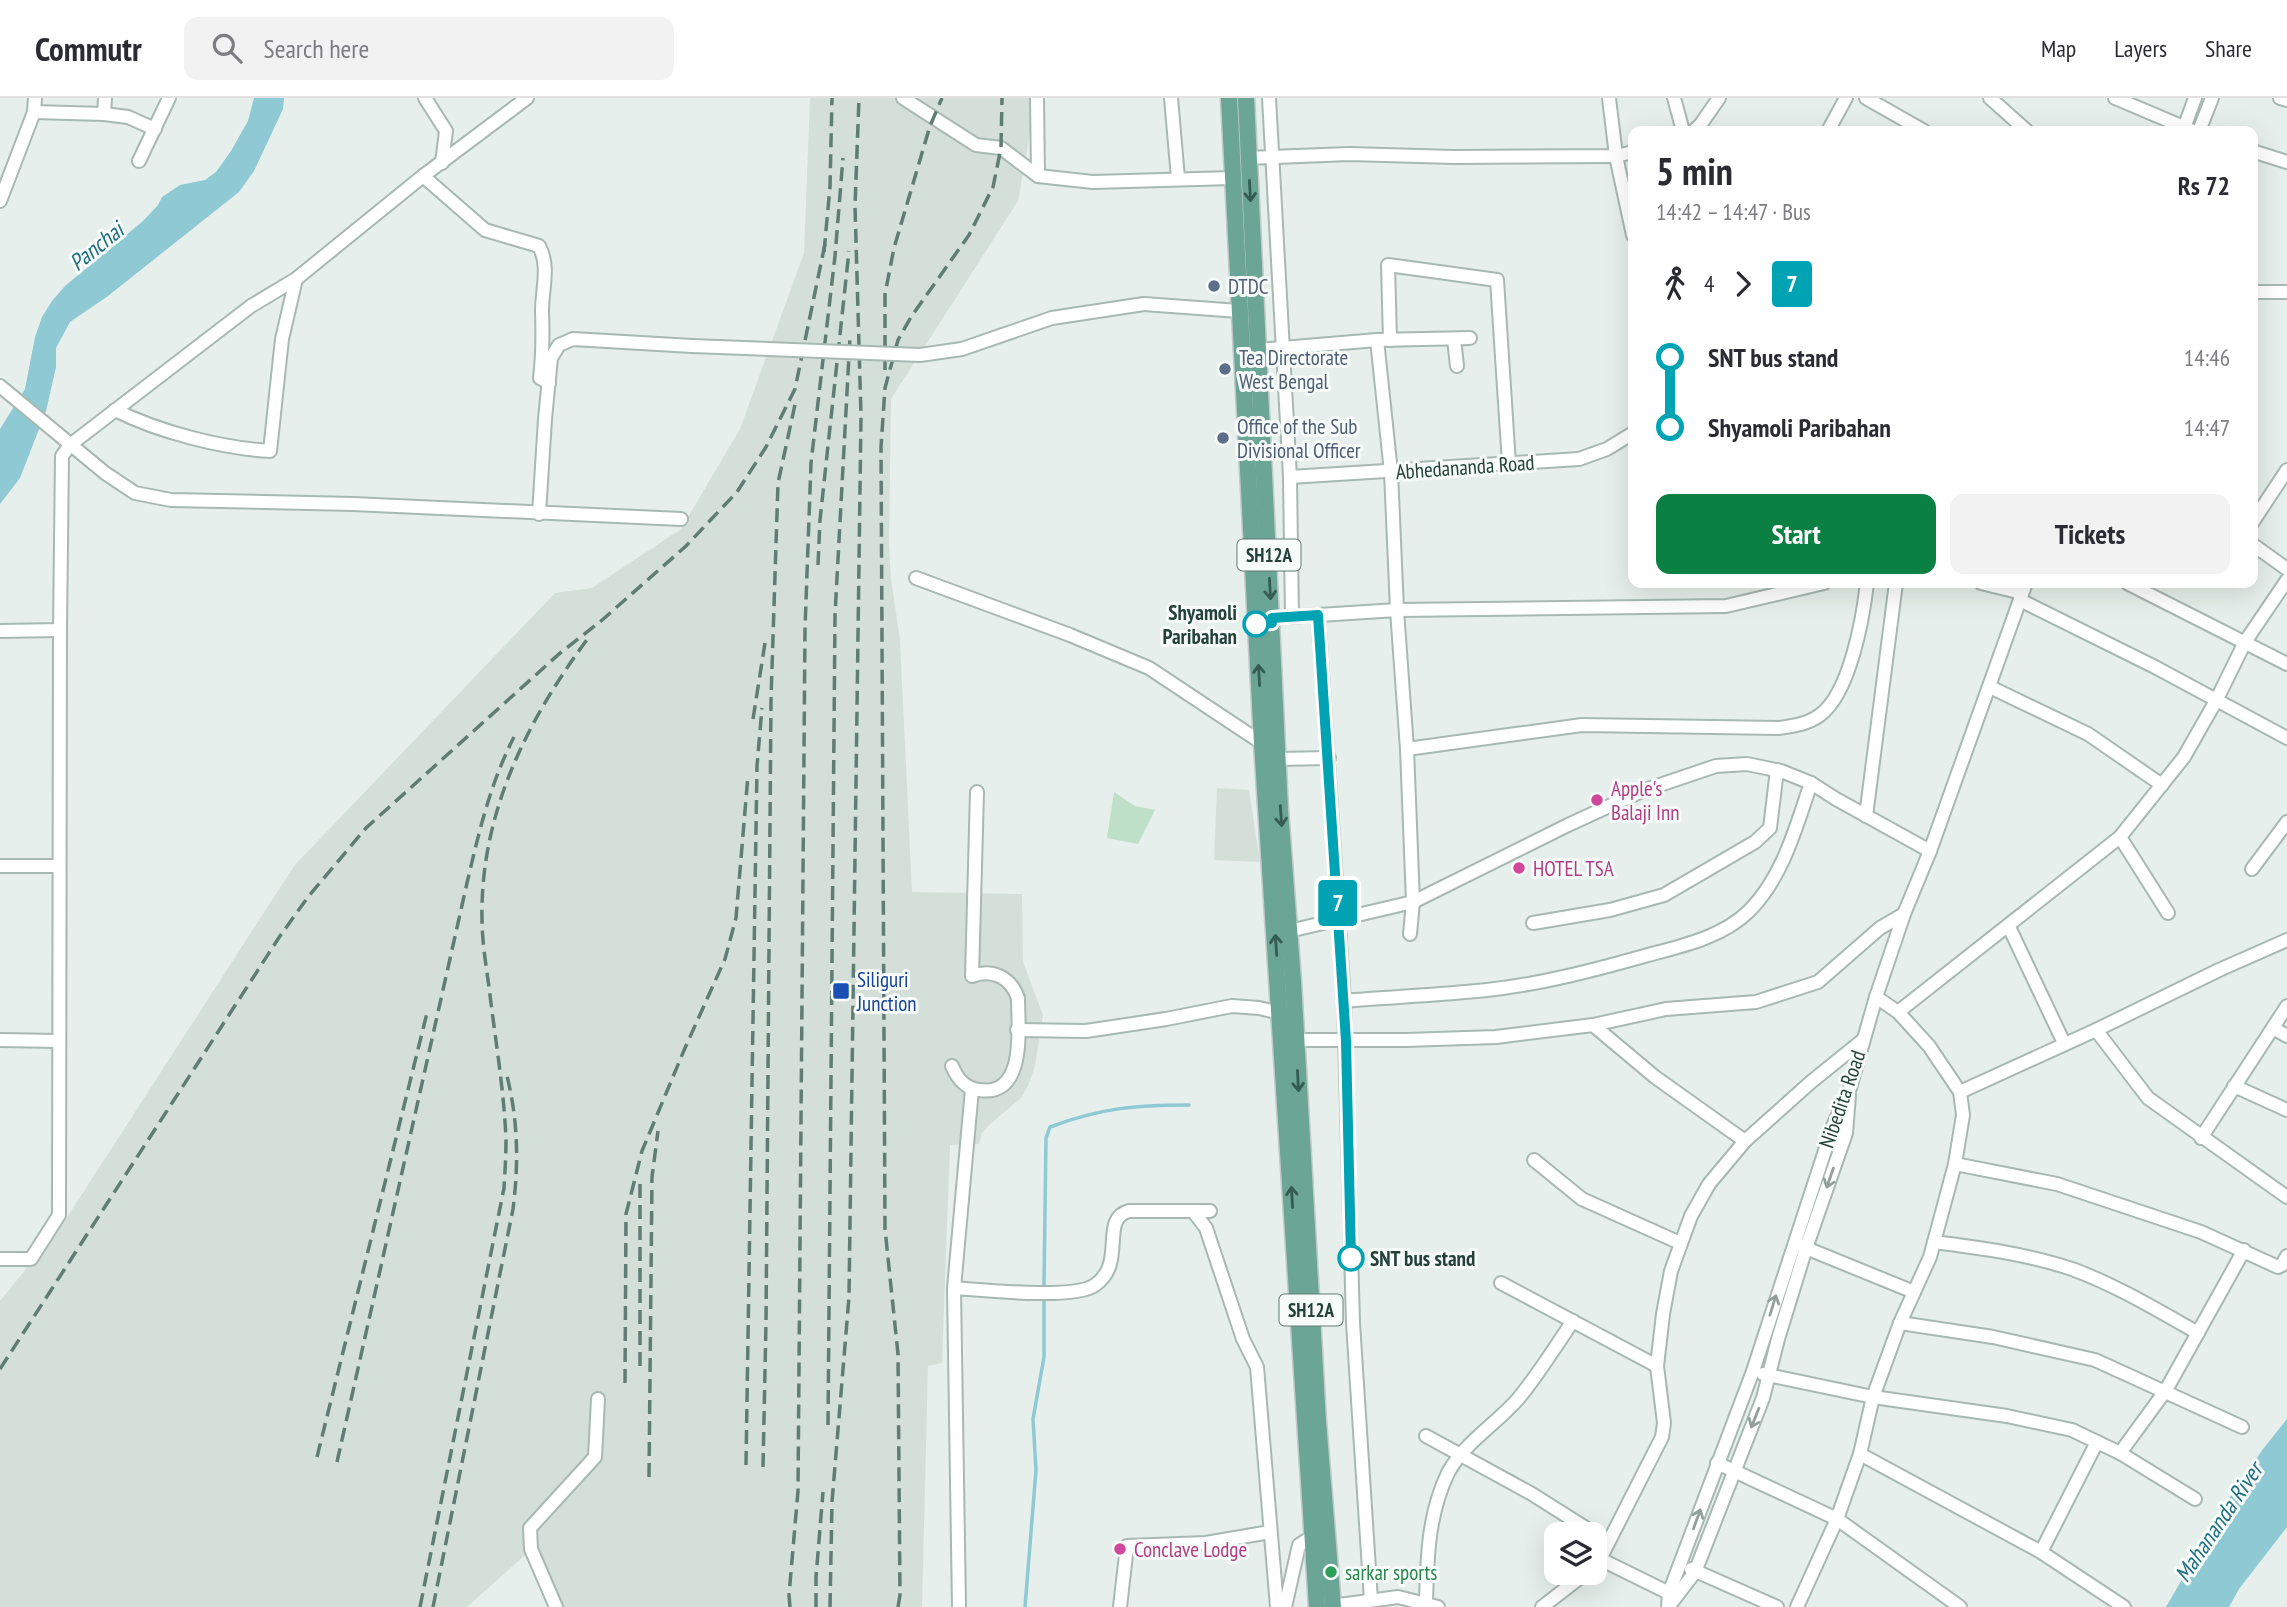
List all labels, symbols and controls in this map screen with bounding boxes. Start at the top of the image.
search box [184,17,674,80]
text: Commutr [35,27,142,70]
icon: search [208,29,246,67]
text: Search here [264,32,369,65]
text: Map [2041,33,2076,64]
text: Layers [2114,33,2167,64]
text: Share [2205,33,2252,64]
text: 5 min [1656,146,1733,195]
text: Rs 72 [2178,169,2230,202]
one-way arrow [1244,179,1257,202]
text: 14:42 – 14:47 · Bus [1656,197,1811,226]
water label: Panchai [63,213,131,277]
icon: walk [1656,265,1694,303]
icon: forward [1724,265,1762,303]
text: 7 [1786,268,1798,299]
text: 4 [1704,269,1714,298]
place label: DTDC [1228,273,1269,300]
marker: DTDC [1206,278,1222,294]
text: SNT bus stand [1708,341,1838,374]
text: 14:46 [2184,343,2230,372]
place label: Tea Directorate West Bengal [1239,344,1348,395]
marker: Tea Directorate West Bengal [1217,361,1233,377]
text: Shyamoli Paribahan [1708,411,1891,444]
place label: Office of the Sub Divisional Officer [1237,413,1361,464]
text: 14:47 [2184,413,2230,442]
marker: Office of the Sub Divisional Officer [1215,430,1231,446]
street label: Abhedananda Road [1395,449,1535,485]
button: Start [1656,494,1936,574]
button: Tickets [1950,494,2230,574]
road number: SH12A [1238,540,1300,570]
one-way arrow [1264,577,1277,600]
place label: Shyamoli Paribahan [1162,599,1237,650]
marker: Shyamoli Paribahan [1243,611,1269,637]
one-way arrow [1252,663,1265,686]
place label: Apple's Balaji Inn [1611,775,1679,826]
marker: Apple's Balaji Inn [1589,792,1605,808]
one-way arrow [1275,805,1288,827]
place label: HOTEL TSA [1533,855,1614,882]
marker: HOTEL TSA [1511,860,1527,876]
line badge: 7 [1315,880,1361,926]
text: 7 [1332,887,1344,918]
one-way arrow [1269,935,1282,957]
place label: Siliguri Junction [856,966,917,1017]
marker: Siliguri Junction [831,981,851,1001]
street label: Nibedita Road [1813,1047,1871,1151]
one-way arrow [1292,1069,1305,1092]
one-way arrow [1823,1166,1835,1188]
one-way arrow [1285,1185,1298,1208]
marker: SNT bus stand [1338,1245,1364,1271]
place label: SNT bus stand [1370,1245,1475,1272]
road number: SH12A [1280,1294,1342,1326]
one-way arrow [1768,1294,1781,1316]
one-way arrow [1748,1407,1761,1429]
water label: Mahananda River [2168,1454,2270,1587]
one-way arrow [1692,1509,1704,1531]
map controls [1544,1522,1607,1585]
button: layers [1544,1522,1607,1585]
place label: Conclave Lodge [1134,1536,1247,1563]
marker: Conclave Lodge [1112,1541,1128,1557]
place label: sarkar sports [1345,1559,1437,1586]
marker: sarkar sports [1323,1564,1339,1580]

